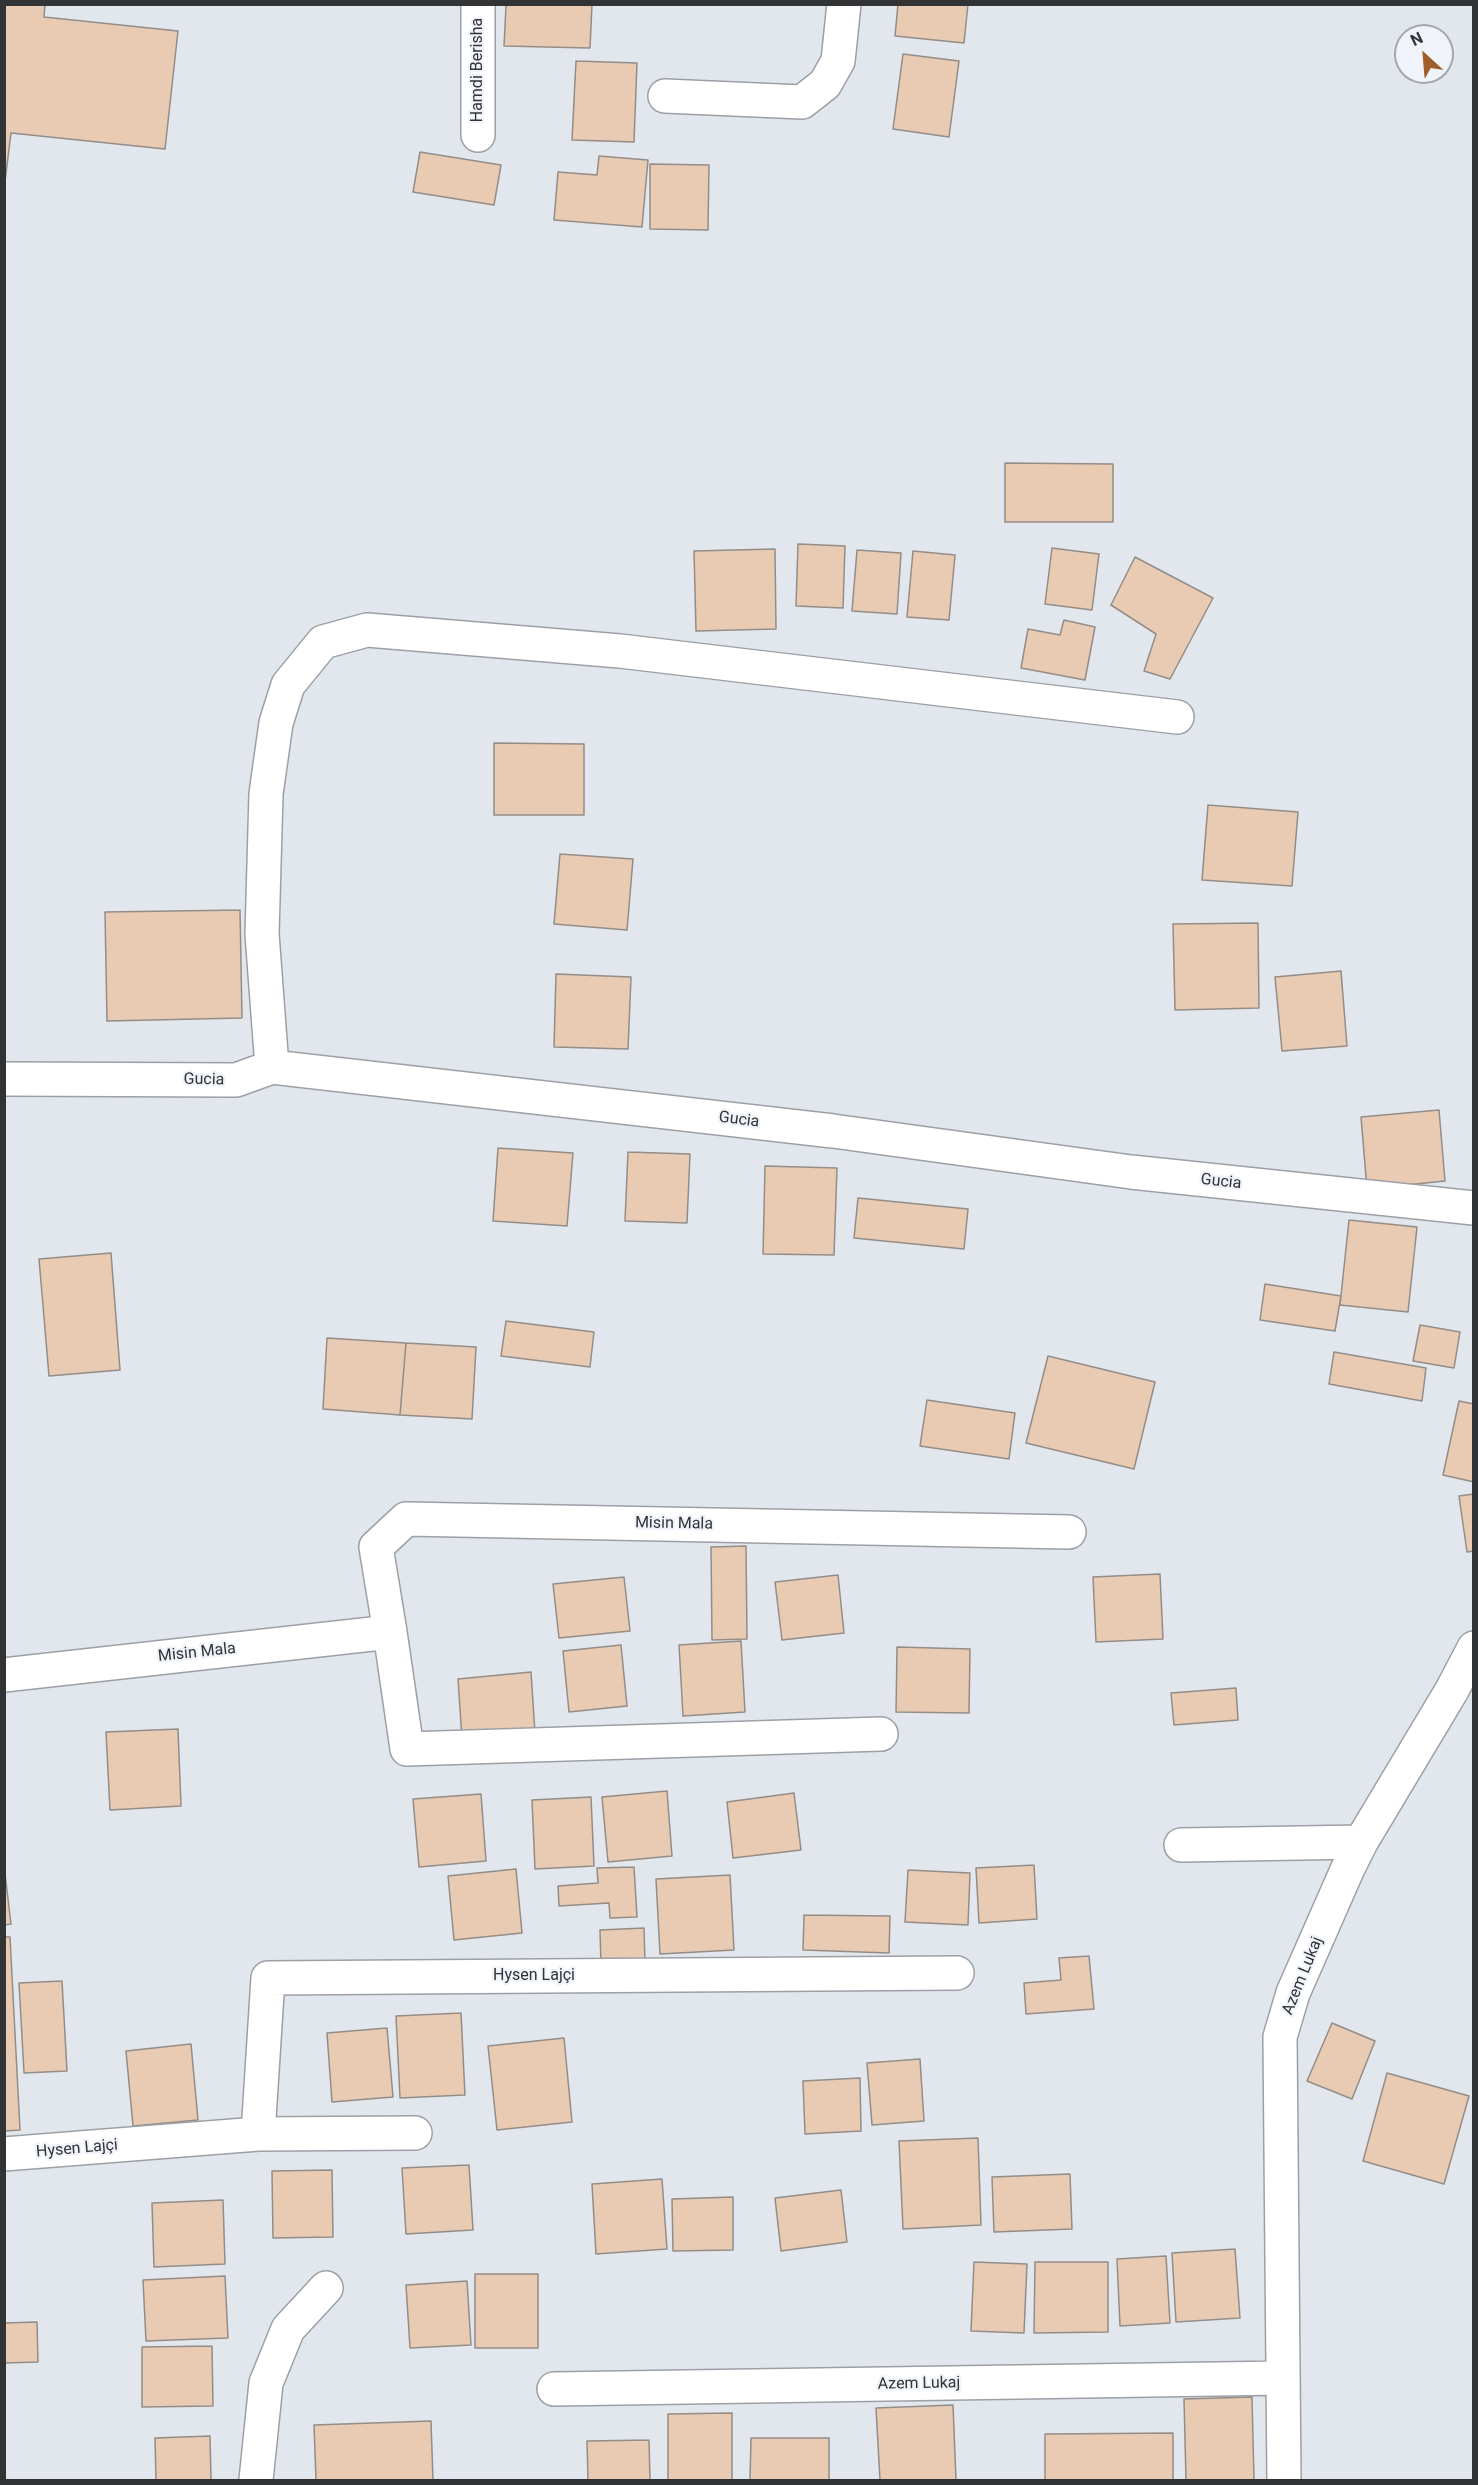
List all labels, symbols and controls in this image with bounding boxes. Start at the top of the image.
street label: Hamdi Berisha [468,18,488,122]
north arrow [1394,24,1454,84]
text: N [1408,28,1426,50]
street label: Gucia [183,1070,225,1090]
street label: Gucia [718,1108,760,1132]
street label: Gucia [1200,1170,1242,1194]
street label: Misin Mala [635,1514,713,1534]
street label: Misin Mala [157,1639,237,1667]
street label: Azem Lukaj [1279,1934,1327,2018]
street label: Hysen Lajçi [493,1966,575,1986]
street label: Hysen Lajçi [35,2136,119,2162]
street label: Azem Lukaj [878,2374,960,2394]

